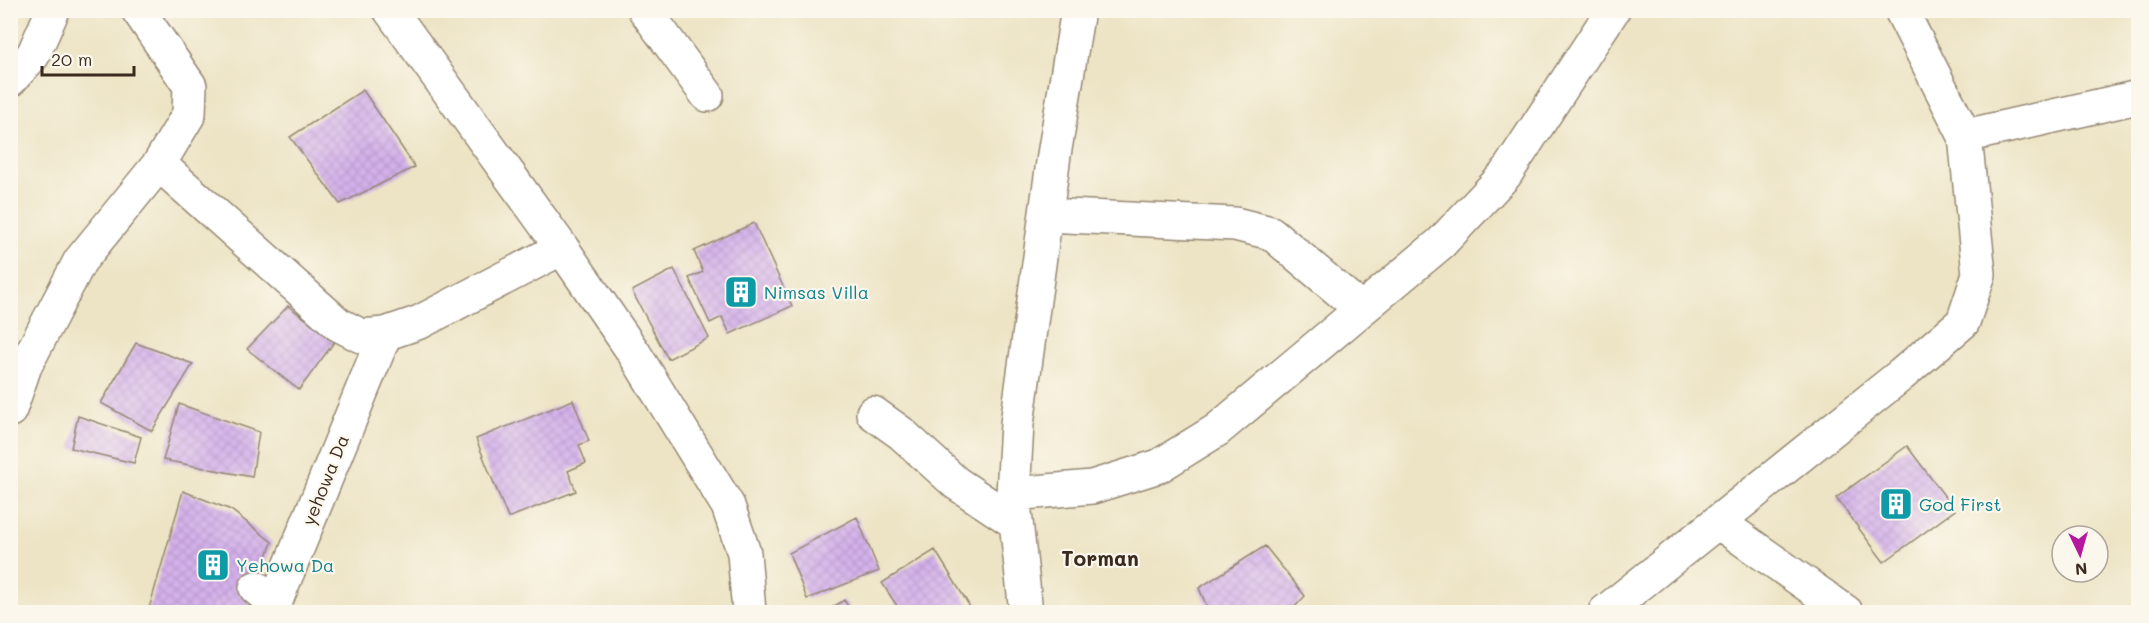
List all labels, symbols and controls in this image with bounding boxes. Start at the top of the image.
scale bar [42,39,134,77]
text: 20 m [51,47,92,71]
building icon: Nimsas Villa [723,274,759,310]
place label: Nimsas Villa [764,280,869,304]
street label: yehowa Da [296,431,354,529]
building icon: God First [1878,486,1914,522]
place label: God First [1919,492,2001,516]
north arrow [2050,524,2110,584]
district label: Torman [1061,544,1139,571]
building icon: Yehowa Da [195,547,231,583]
place label: Yehowa Da [236,553,334,577]
text: N [2074,558,2088,580]

